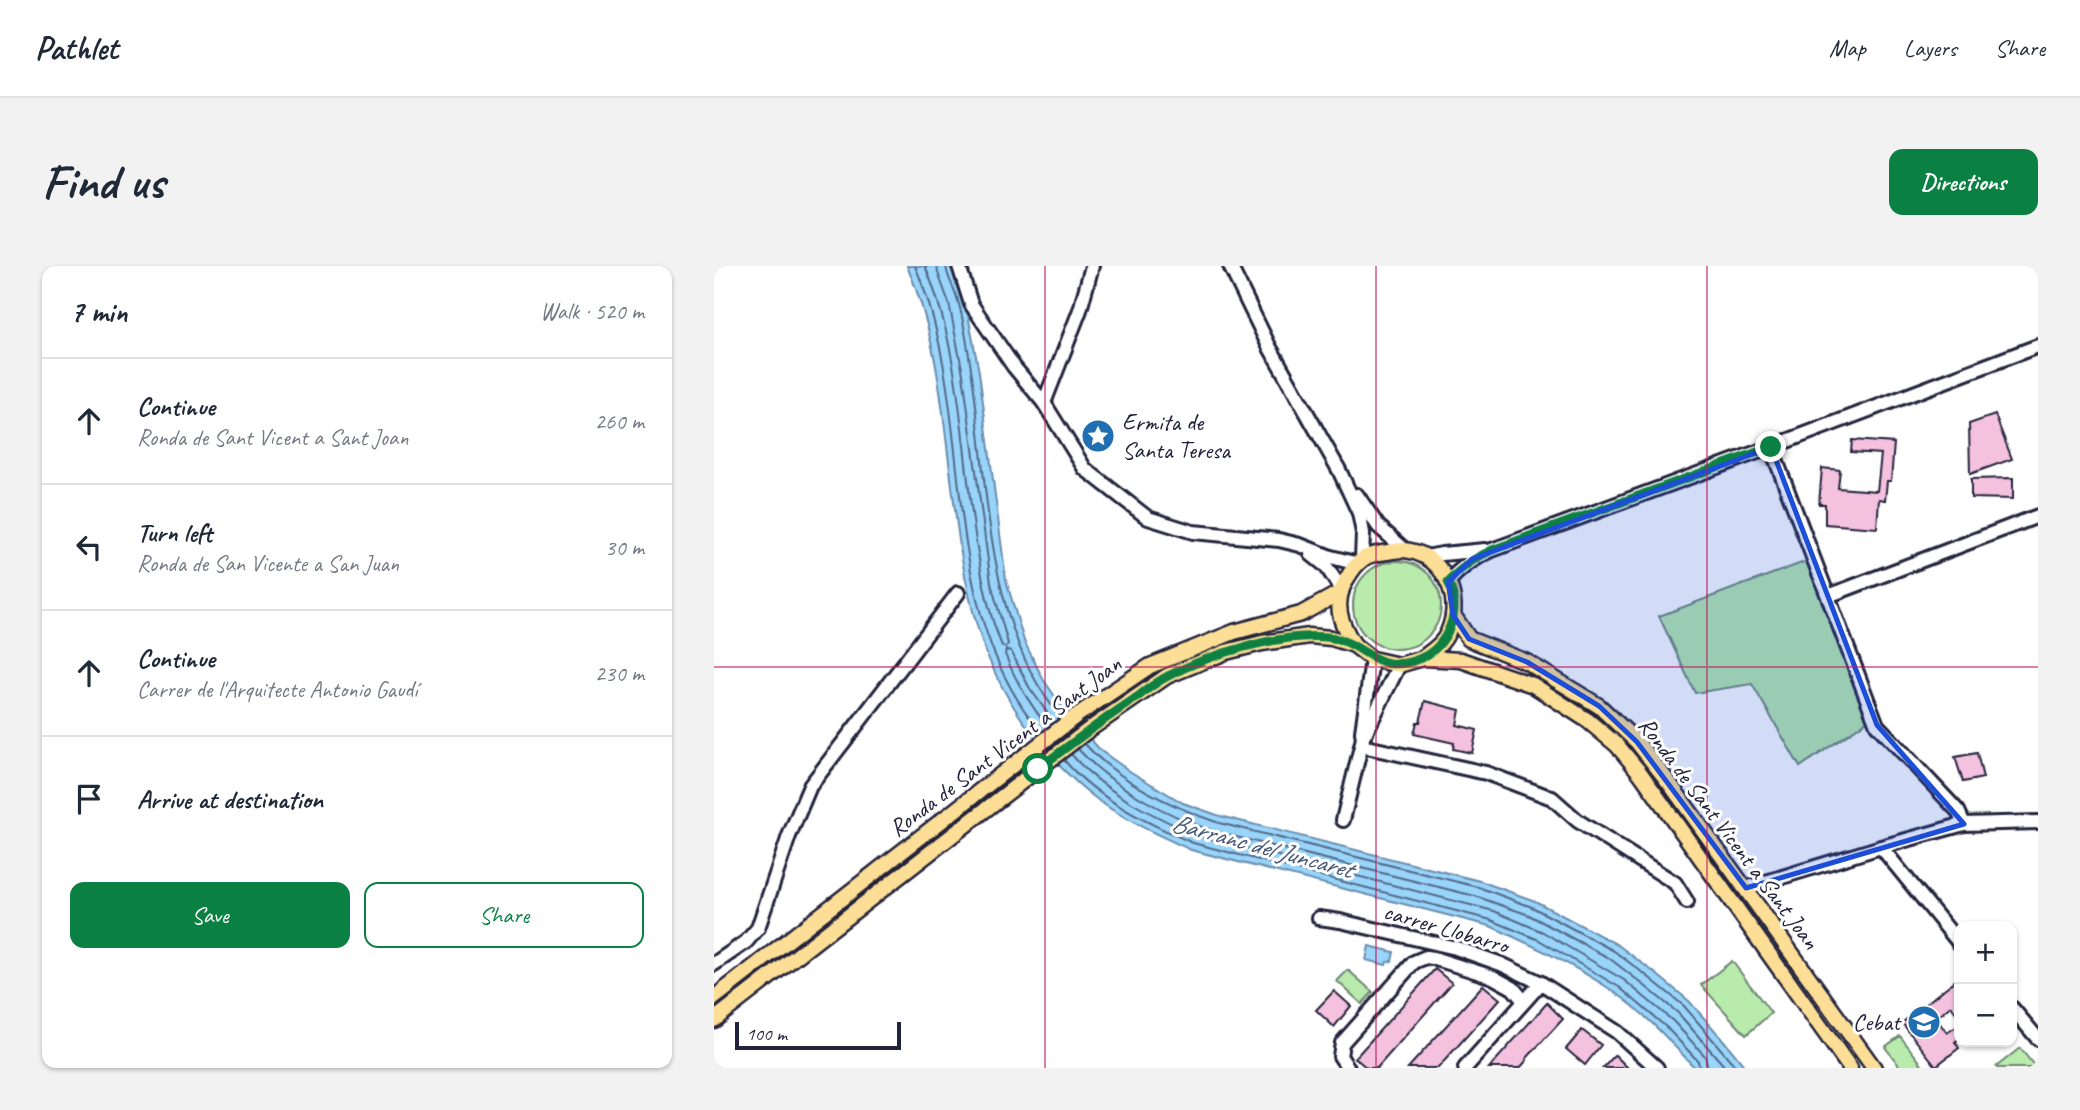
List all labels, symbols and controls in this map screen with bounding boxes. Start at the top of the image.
text: Pathlet [35,27,118,69]
text: Map [1829,33,1866,63]
text: Layers [1904,33,1957,63]
text: Share [1995,33,2045,63]
button: Directions [1889,149,2038,215]
text: Find us [42,151,164,213]
text: 7 min [70,293,127,331]
text: Walk · 520 m [540,297,644,326]
text: Continue [137,390,215,423]
icon: ahead [70,402,108,440]
text: 260 m [595,407,644,436]
place label: Ermita de Santa Teresa [1122,407,1231,465]
place icon: Ermita de Santa Teresa [1079,417,1117,455]
text: Ronda de Sant Vicent a Sant Joan [137,423,408,452]
route end [1755,431,1786,462]
text: Turn left [137,516,212,549]
icon: left [70,528,108,566]
text: 30 m [605,533,644,562]
text: Ronda de San Vicente a San Juan [137,549,399,578]
text: Continue [137,642,215,675]
street label: Ronda de Sant Vicent a Sant Joan [883,649,1127,843]
icon: ahead [70,654,108,692]
text: 230 m [595,659,644,688]
text: Carrer de l'Arquitecte Antonio Gaudí [137,675,418,704]
street label: Ronda de Sant Vicent a Sant Joan [1632,711,1826,955]
route start [1022,753,1053,784]
icon: arrive [70,780,108,818]
text: Arrive at destination [137,783,323,816]
water label: Barranc del Juncaret [1168,806,1361,887]
button: Save [70,882,350,948]
button: Share [364,882,644,948]
street label: carrer Llobarro [1380,896,1514,961]
map controls [1954,921,2017,1047]
button: + [1954,921,2017,984]
button: − [1954,984,2017,1047]
school or university icon: Cebat [1905,1003,1943,1041]
place label: Cebat [1853,1007,1902,1037]
scale bar [735,1019,901,1051]
text: 100 m [746,1022,787,1046]

